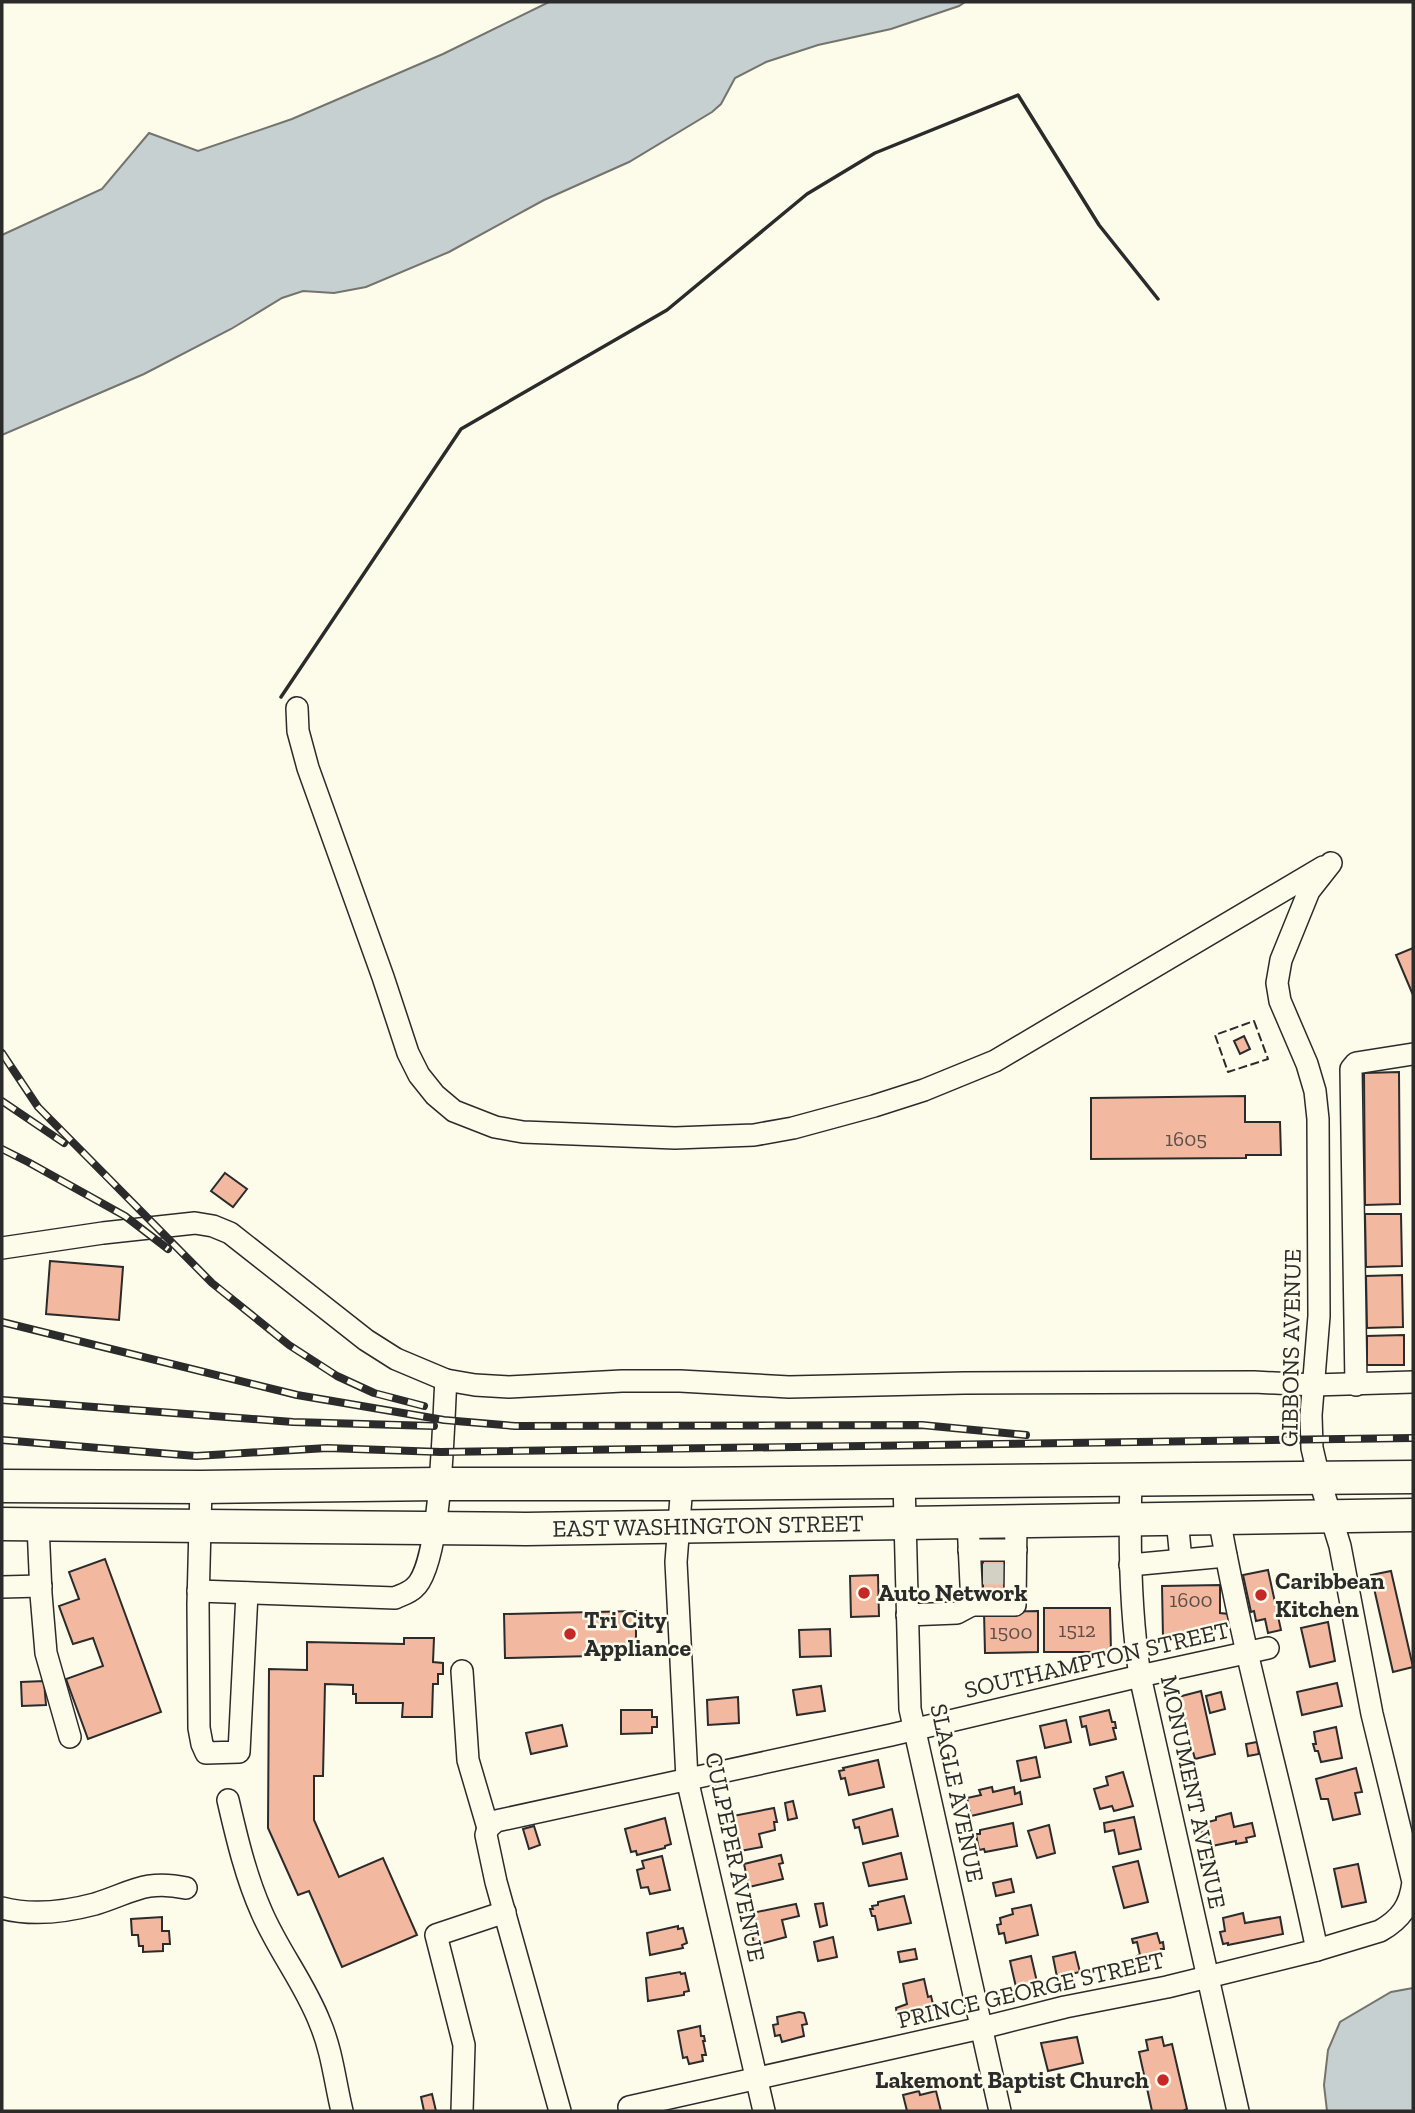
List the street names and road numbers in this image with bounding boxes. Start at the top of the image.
street label: GIBBONS AVENUE [1274,1249,1307,1447]
street label: EAST WASHINGTON STREET [552,1508,864,1543]
street label: SOUTHAMPTON STREET [961,1615,1233,1704]
street label: MONUMENT AVENUE [1155,1673,1232,1911]
street label: SLAGLE AVENUE [924,1701,991,1885]
street label: CULPEPER AVENUE [699,1749,772,1964]
street label: PRINCE GEORGE STREET [895,1945,1167,2034]

